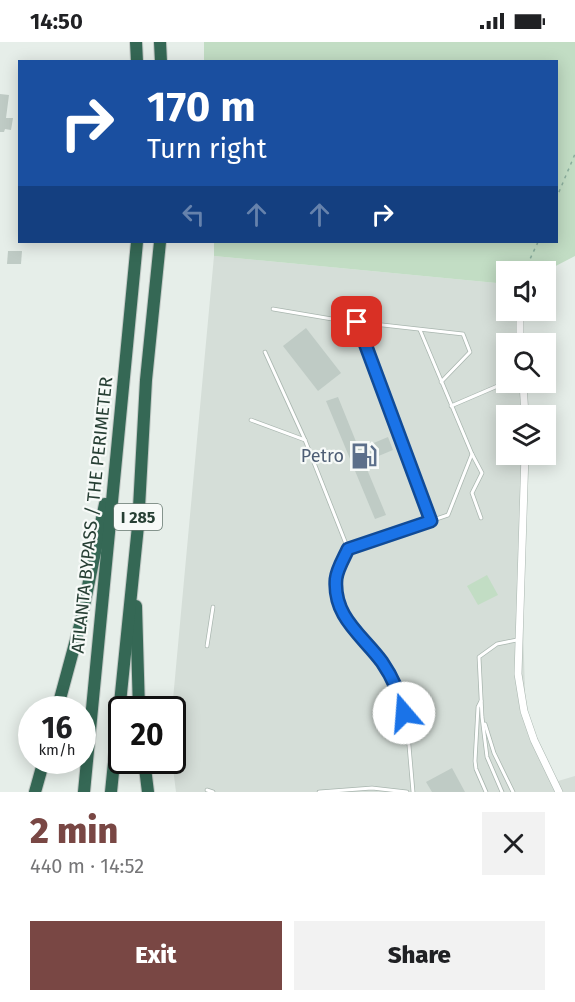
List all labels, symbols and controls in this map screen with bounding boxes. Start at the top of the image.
text: 14:50 [30,8,83,35]
text: 170 m [147,82,256,132]
icon: right [48,84,126,162]
text: Turn right [147,133,267,165]
icon: left [177,198,210,231]
icon: ahead [240,198,273,231]
icon: ahead [303,198,336,231]
icon: right [366,198,399,231]
map controls [496,261,556,465]
button: sound [496,261,556,321]
pin [331,296,382,347]
icon: arrive [340,305,373,338]
button: search [496,333,556,393]
street label: ATLANTA BYPASS / THE PERIMETER [67,376,117,654]
button: layers [496,405,556,465]
fuel station icon: Petro [349,441,379,471]
place label: Petro [301,445,344,467]
road number: I 285 [114,504,162,530]
position arrow [372,681,436,745]
speed limit sign: 20 [108,696,186,774]
text: 16 [42,710,72,746]
text: km/h [38,741,76,759]
text: 2 min [30,809,118,853]
button: close [482,812,545,875]
text: 440 m · 14:52 [30,854,144,878]
button: Exit [30,921,282,990]
button: Share [294,921,545,990]

